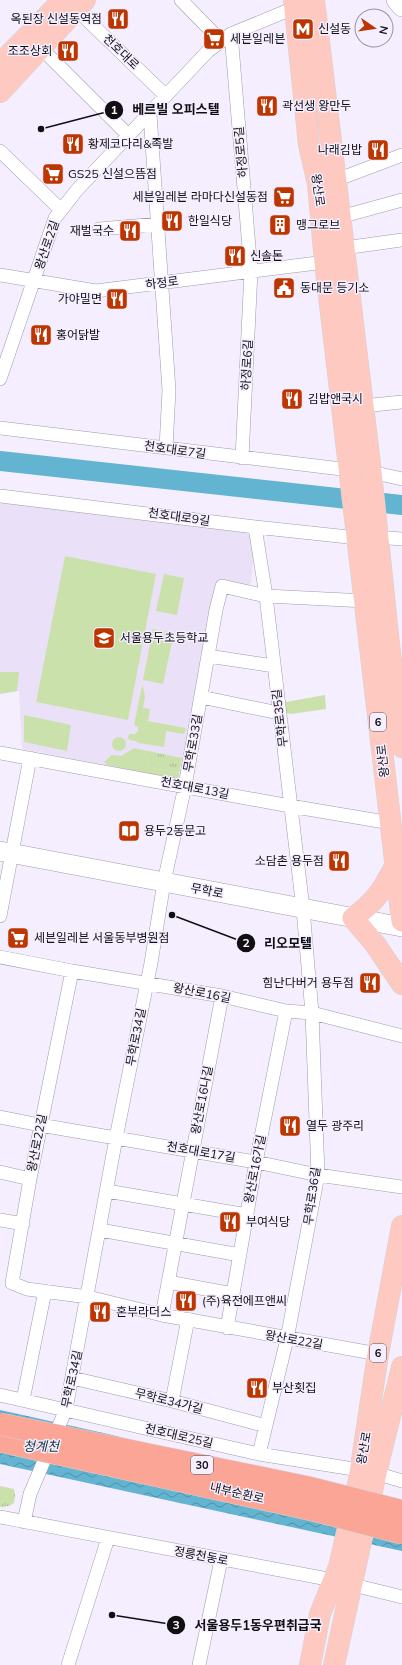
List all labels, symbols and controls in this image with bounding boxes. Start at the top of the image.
restaurant icon: 옥된장 신설동역점 [105,6,131,32]
north arrow [354,8,394,48]
place label: 옥된장 신설동역점 [11,11,102,26]
metro station icon: 신설동 [290,16,316,42]
place label: 신설동 [318,21,351,36]
text: N [376,25,391,36]
supermarket icon: 세븐일레븐 [201,26,227,52]
street label: 천호대로 [100,31,142,72]
place label: 세븐일레븐 [230,31,285,46]
restaurant icon: 조조상회 [55,38,81,64]
place label: 조조상회 [8,43,52,58]
restaurant icon: 곽선생 왕만두 [254,93,280,119]
callout: 베르빌 오피스텔 [104,97,228,122]
place label: 곽선생 왕만두 [282,98,351,113]
text: 베르빌 오피스텔 [132,101,220,117]
text: 1 [110,102,118,117]
street label: 하정로5길 [231,126,250,178]
restaurant icon: 황제코다리&족발 [60,131,86,157]
place label: 황제코다리&족발 [88,136,173,151]
restaurant icon: 나래김밥 [365,137,391,163]
place label: 나래김밥 [318,142,362,157]
supermarket icon: GS25 신설으뜸점 [40,161,66,187]
place label: GS25 신설으뜸점 [68,166,157,181]
street label: 왕산로 [309,172,328,207]
supermarket icon: 세븐일레븐 라마다신설동점 [271,184,297,210]
place label: 세븐일레븐 라마다신설동점 [132,189,268,204]
restaurant icon: 한일식당 [159,208,185,234]
building icon: 맹그로브 [267,212,293,238]
place label: 한일식당 [188,213,232,228]
place label: 맹그로브 [296,217,340,232]
street label: 왕산로2길 [31,218,62,272]
restaurant icon: 재벌국수 [117,218,143,244]
place label: 재벌국수 [70,223,114,238]
restaurant icon: 신솔돈 [222,243,248,269]
place label: 신솔돈 [250,248,283,263]
street label: 하정로 [145,273,179,292]
public building icon: 동대문 등기소 [271,275,297,301]
place label: 동대문 등기소 [300,280,369,295]
restaurant icon: 가야밀면 [104,286,130,312]
place label: 가야밀면 [58,291,102,306]
restaurant icon: 홍어닭발 [28,322,54,348]
place label: 홍어닭발 [56,327,100,342]
street label: 하정로6길 [238,339,255,391]
restaurant icon: 김밥앤국시 [279,386,305,412]
place label: 김밥앤국시 [308,391,363,406]
street label: 천호대로7길 [143,438,207,461]
street label: 천호대로9길 [147,505,211,528]
school or university icon: 서울용두초등학교 [91,625,117,651]
place label: 서울용두초등학교 [120,630,208,645]
street label: 무학로35길 [268,688,291,748]
street label: 무학로33길 [180,713,205,773]
road number: 6 [370,713,386,731]
street label: 왕산로 [373,744,392,778]
street label: 천호대로13길 [159,774,231,802]
library icon: 용두2동문고 [116,818,142,844]
place label: 용두2동문고 [144,823,206,838]
restaurant icon: 소담촌 용두점 [326,848,352,874]
place label: 소담촌 용두점 [255,853,324,868]
street label: 무학로 [189,880,225,901]
supermarket icon: 세븐일레븐 서울동부병원점 [5,925,31,951]
place label: 세븐일레븐 서울동부병원점 [34,930,170,945]
callout: 리오모텔 [236,930,320,955]
text: 2 [242,935,250,950]
text: 리오모텔 [264,935,312,951]
restaurant icon: 힘난다버거 용두점 [357,970,383,996]
place label: 힘난다버거 용두점 [263,975,354,990]
street label: 왕산로16길 [172,980,232,1005]
street label: 무학로34길 [123,1007,148,1067]
street label: 왕산로16나길 [188,1064,216,1136]
street label: 왕산로22길 [24,1113,49,1173]
restaurant icon: 열두 광주리 [277,1113,303,1139]
place label: 열두 광주리 [306,1118,364,1133]
street label: 왕산로16가길 [241,1133,269,1205]
street label: 천호대로17길 [166,1138,237,1165]
street label: 무학로36길 [300,1166,323,1226]
restaurant icon: 부여식당 [217,1209,243,1235]
place label: 부여식당 [246,1214,290,1229]
restaurant icon: (주)육전에프앤씨 [173,1288,199,1314]
place label: (주)육전에프앤씨 [202,1293,287,1308]
restaurant icon: 혼부라더스 [87,1299,113,1325]
place label: 혼부라더스 [116,1304,171,1319]
street label: 왕산로22길 [264,1327,324,1352]
road number: 6 [370,1344,386,1362]
street label: 무학로34길 [58,1349,85,1409]
restaurant icon: 부산횟집 [244,1375,270,1401]
place label: 부산횟집 [272,1380,316,1395]
street label: 무학로34가길 [134,1385,205,1416]
street label: 천호대로25길 [144,1420,215,1451]
street label: 왕산로 [353,1430,374,1466]
water label: 청계천 [23,1438,60,1454]
road number: 30 [191,1456,213,1474]
street label: 내부순환로 [209,1479,266,1506]
street label: 정릉천동로 [173,1543,230,1568]
callout: 서울용두1동우편취급국 [166,1613,329,1638]
text: 3 [172,1617,180,1632]
text: 서울용두1동우편취급국 [194,1617,322,1633]

